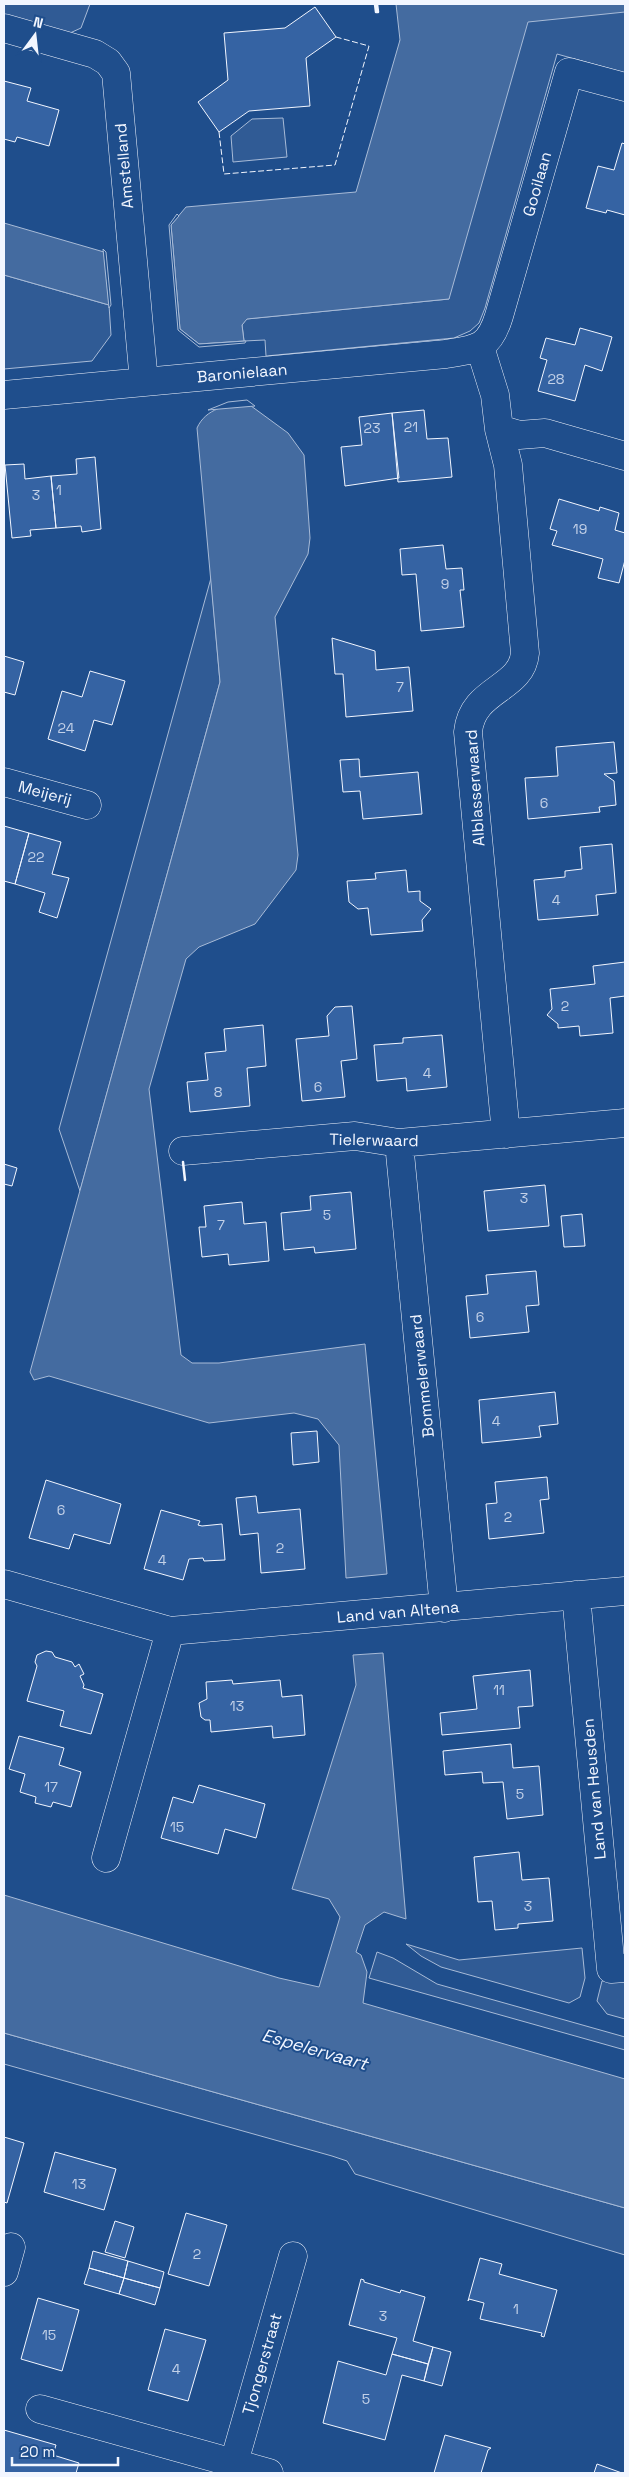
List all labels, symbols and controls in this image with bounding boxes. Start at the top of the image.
north arrow [10,10,60,60]
text: N [31,13,45,32]
street label: Amstelland [110,122,138,210]
street label: Gooilaan [518,149,556,219]
street label: Baronielaan [196,359,288,387]
house number: 28 [547,370,565,388]
house number: 21 [404,418,418,436]
house number: 23 [364,419,380,437]
house number: 1 [56,481,62,499]
house number: 3 [32,486,40,504]
house number: 19 [573,520,587,538]
house number: 9 [441,575,449,593]
house number: 7 [396,678,404,696]
house number: 24 [58,719,75,737]
street label: Alblasserwaard [460,729,490,847]
street label: Meijerij [16,776,74,810]
house number: 6 [540,794,548,812]
house number: 22 [28,848,44,866]
house number: 4 [552,891,561,909]
house number: 2 [561,997,569,1015]
house number: 4 [423,1064,432,1082]
house number: 6 [314,1078,322,1096]
house number: 8 [214,1083,223,1101]
street label: Tielerwaard [329,1129,419,1151]
house number: 3 [520,1189,528,1207]
house number: 5 [323,1206,331,1224]
house number: 7 [217,1216,225,1234]
house number: 6 [476,1308,484,1326]
street label: Bommelerwaard [405,1313,439,1439]
house number: 4 [492,1412,501,1430]
house number: 6 [57,1501,65,1519]
house number: 2 [504,1508,512,1526]
house number: 2 [276,1539,284,1557]
house number: 4 [158,1551,167,1569]
street label: Land van Altena [336,1596,460,1628]
house number: 11 [493,1681,505,1699]
house number: 13 [230,1697,244,1715]
street label: Land van Heusden [577,1718,611,1860]
house number: 17 [44,1778,58,1796]
house number: 5 [516,1785,524,1803]
house number: 15 [170,1818,184,1836]
house number: 3 [524,1897,532,1915]
water label: Espelervaart [259,2023,372,2076]
house number: 13 [72,2175,86,2193]
house number: 2 [193,2245,201,2263]
house number: 1 [513,2300,519,2318]
house number: 3 [379,2307,387,2325]
street label: Tjongerstraat [237,2311,287,2417]
house number: 15 [42,2326,56,2344]
house number: 4 [172,2360,181,2378]
house number: 5 [362,2390,370,2408]
scale bar [12,2434,119,2466]
text: 20 m [20,2442,55,2461]

